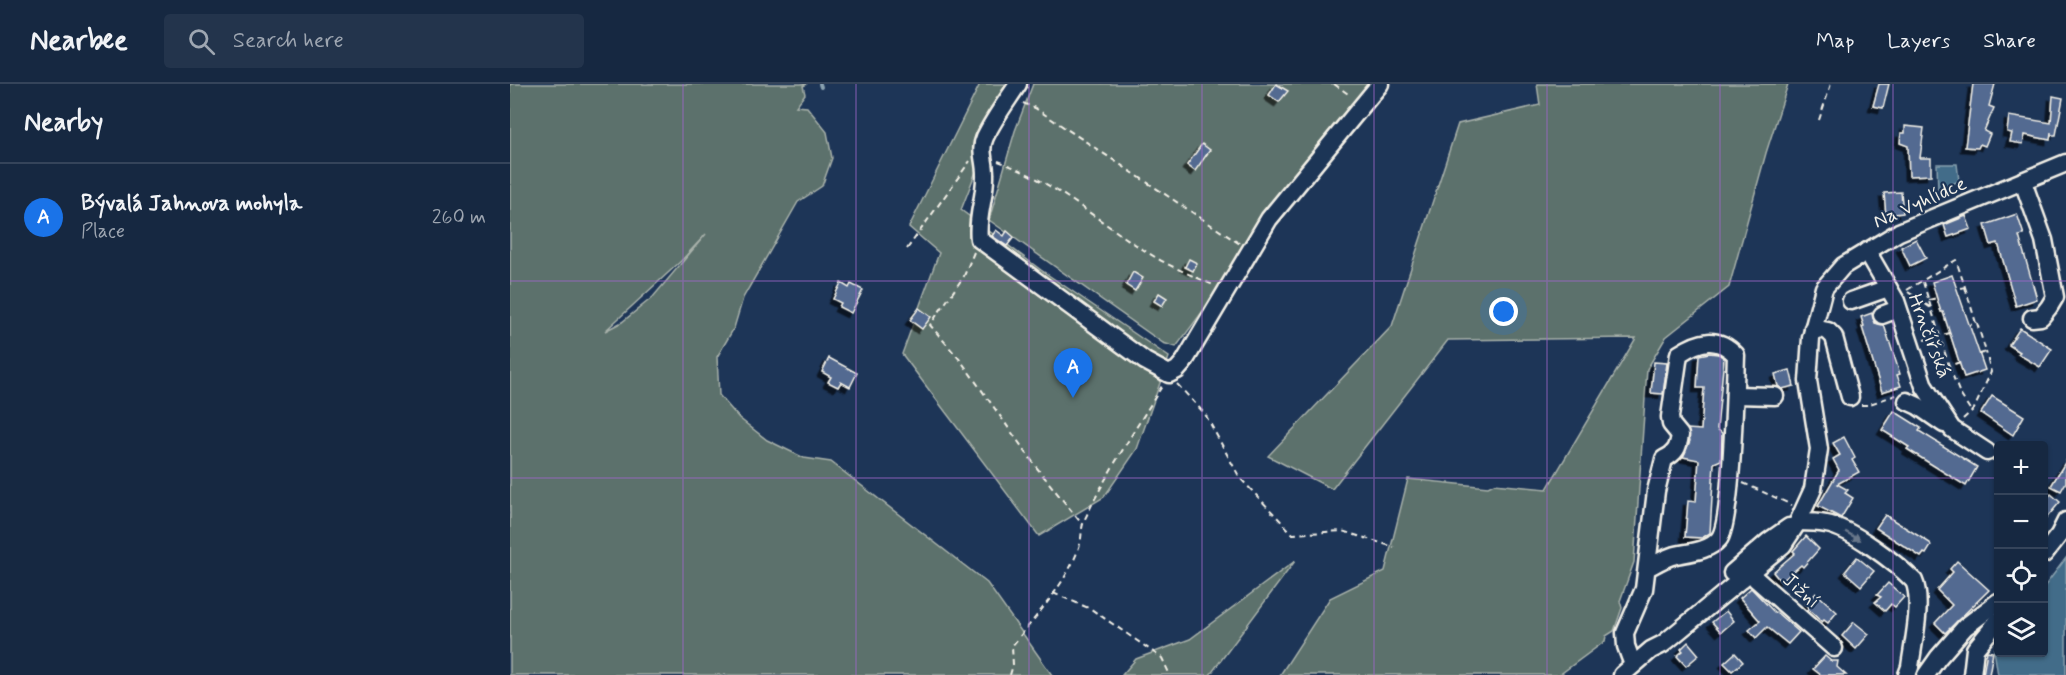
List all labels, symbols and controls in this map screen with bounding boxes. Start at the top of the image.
search box [164,14,584,68]
text: Nearbee [30,23,128,60]
icon: search [185,25,218,58]
text: Search here [233,27,344,55]
text: Map [1816,27,1854,55]
text: Layers [1887,27,1950,55]
text: Share [1983,27,2036,55]
text: Nearby [24,106,103,140]
street label: Na Vyhlídce [1869,170,1971,236]
text: Bývalá Jahnova mohyla [81,190,302,218]
text: A [37,204,50,231]
text: 260 m [432,204,486,231]
text: Place [81,218,125,245]
street label: Hrnčířská [1901,290,1957,382]
your location [1489,297,1518,326]
pin: A [1054,348,1092,398]
map controls [1994,441,2048,657]
button: + [1994,441,2048,495]
button: − [1994,495,2048,549]
one-way arrow [1845,531,1862,541]
button: locate [1994,549,2048,603]
street label: Jižní [1777,567,1825,615]
button: layers [1994,603,2048,657]

